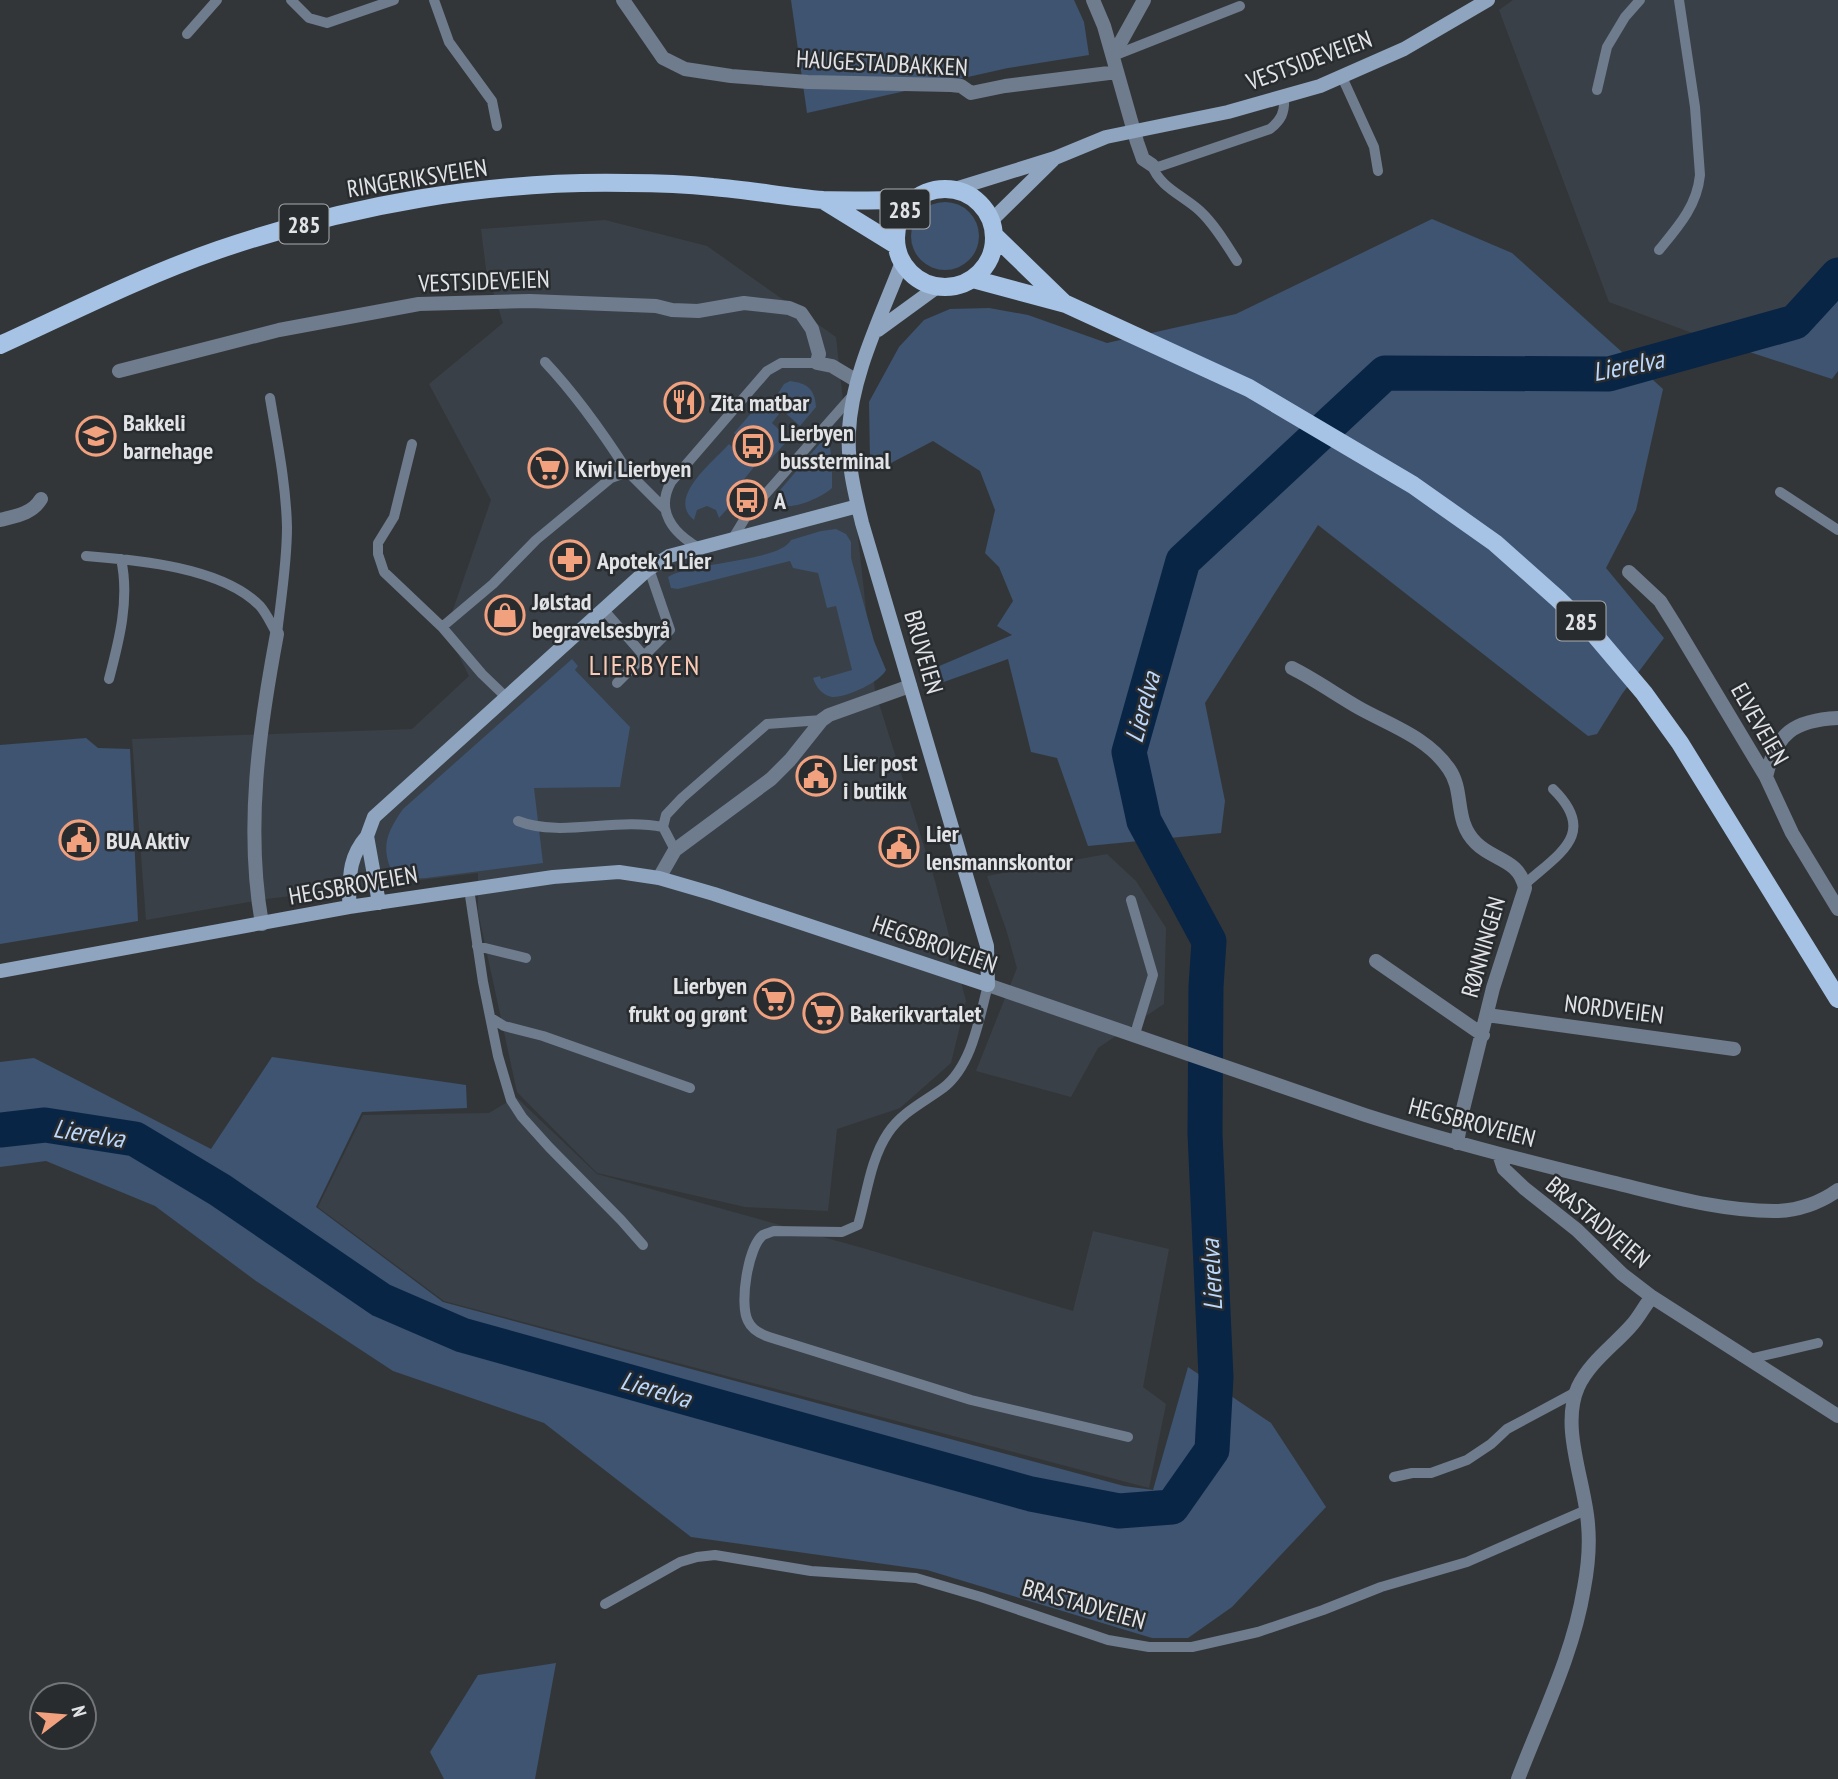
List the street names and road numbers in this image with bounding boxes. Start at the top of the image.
street label: VESTSIDEVEIEN [1241,23,1376,97]
street label: HAUGESTADBAKKEN [795,43,969,83]
street label: RINGERIKSVEIEN [345,152,489,204]
road number: 285 [880,190,930,229]
road number: 285 [280,204,328,244]
street label: VESTSIDEVEIEN [417,263,550,299]
road number: 285 [1556,601,1606,640]
street label: BRUVEIEN [897,607,951,697]
street label: ELVEVEIEN [1724,677,1796,771]
street label: HEGSBROVEIEN [286,858,420,912]
street label: RØNNINGEN [1454,893,1512,1001]
street label: HEGSBROVEIEN [868,908,1002,980]
street label: NORDVEIEN [1563,988,1665,1030]
street label: HEGSBROVEIEN [1405,1090,1539,1154]
street label: BRASTADVEIEN [1539,1169,1657,1275]
street label: BRASTADVEIEN [1019,1572,1149,1636]

